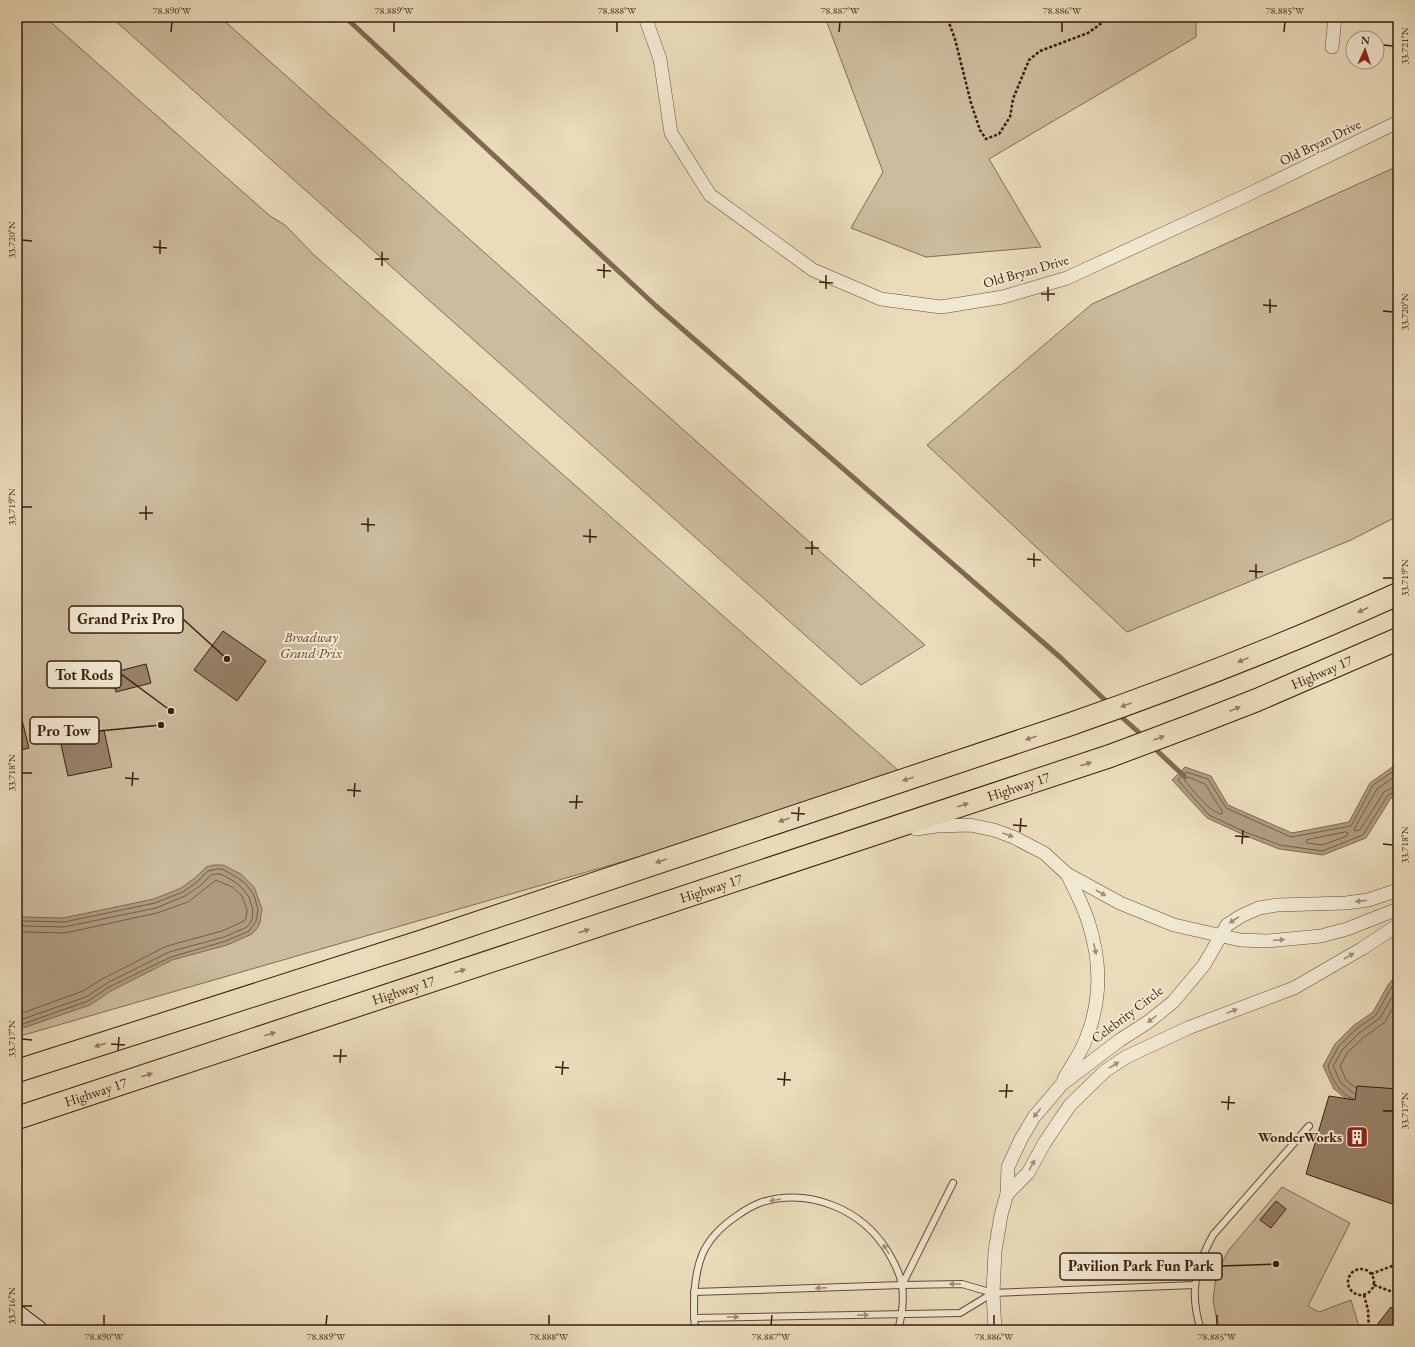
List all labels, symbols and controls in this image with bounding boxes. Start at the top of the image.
text: 78.890°W [153,4,192,17]
text: 78.889°W [375,4,414,17]
text: 78.888°W [598,4,637,17]
text: 78.887°W [821,4,860,17]
text: 78.886°W [1043,4,1082,17]
text: 78.885°W [1266,4,1305,17]
text: 33.721°N [1398,27,1411,65]
north arrow [1345,30,1385,70]
text: N [1361,33,1370,47]
street label: Old Bryan Drive [1276,114,1364,169]
text: 33.720°N [5,221,18,259]
street label: Old Bryan Drive [981,250,1071,292]
text: 33.720°N [1398,293,1411,331]
text: 33.719°N [5,488,18,526]
text: 33.719°N [1398,559,1411,597]
callout: Grand Prix Pro [69,606,183,633]
one-way arrow [1357,607,1368,613]
text: Grand Prix Pro [77,609,175,628]
park label: Broadway Grand Prix [280,628,343,662]
street label: Highway 17 [1288,651,1355,693]
one-way arrow [1236,658,1248,664]
callout: Tot Rods [47,661,121,688]
text: Tot Rods [55,665,113,684]
one-way arrow [1120,702,1132,708]
one-way arrow [1229,706,1240,712]
callout: Pro Tow [30,717,99,744]
text: Pro Tow [37,721,92,740]
one-way arrow [1025,735,1037,741]
one-way arrow [1154,735,1166,741]
text: 33.718°N [5,754,18,792]
one-way arrow [1081,761,1093,767]
street label: Highway 17 [985,767,1052,805]
one-way arrow [901,776,913,782]
one-way arrow [957,802,969,808]
one-way arrow [778,817,790,823]
text: 33.718°N [1398,826,1411,864]
one-way arrow [1002,832,1014,838]
one-way arrow [655,858,667,864]
street label: Highway 17 [677,869,745,907]
one-way arrow [1095,889,1107,896]
one-way arrow [1355,898,1367,904]
one-way arrow [1228,917,1240,924]
one-way arrow [578,927,590,933]
one-way arrow [1273,937,1285,944]
one-way arrow [1092,944,1098,956]
one-way arrow [1343,953,1355,959]
one-way arrow [455,968,467,974]
street label: Highway 17 [370,971,437,1009]
street label: Celebrity Circle [1087,981,1167,1047]
one-way arrow [1226,1008,1238,1014]
one-way arrow [1146,1014,1157,1023]
text: 33.717°N [5,1020,18,1058]
one-way arrow [265,1031,277,1037]
one-way arrow [94,1042,106,1048]
one-way arrow [1108,1062,1120,1069]
one-way arrow [141,1072,153,1078]
street label: Highway 17 [62,1073,130,1111]
text: 33.717°N [1398,1092,1411,1130]
one-way arrow [1033,1108,1041,1119]
building icon: WonderWorks [1344,1124,1370,1150]
place label: WonderWorks [1258,1128,1342,1146]
one-way arrow [1029,1159,1036,1171]
one-way arrow [769,1197,781,1203]
one-way arrow [882,1244,890,1255]
callout: Pavilion Park Fun Park [1060,1253,1222,1280]
text: Pavilion Park Fun Park [1068,1256,1215,1275]
one-way arrow [948,1281,961,1287]
one-way arrow [815,1284,827,1291]
text: 33.716°N [5,1287,18,1325]
one-way arrow [857,1312,870,1318]
one-way arrow [727,1314,740,1320]
text: 78.890°W [85,1330,124,1343]
text: 78.889°W [307,1330,346,1343]
text: 78.888°W [530,1330,569,1343]
text: 78.887°W [752,1330,791,1343]
text: 78.886°W [975,1330,1014,1343]
text: 78.885°W [1198,1330,1237,1343]

